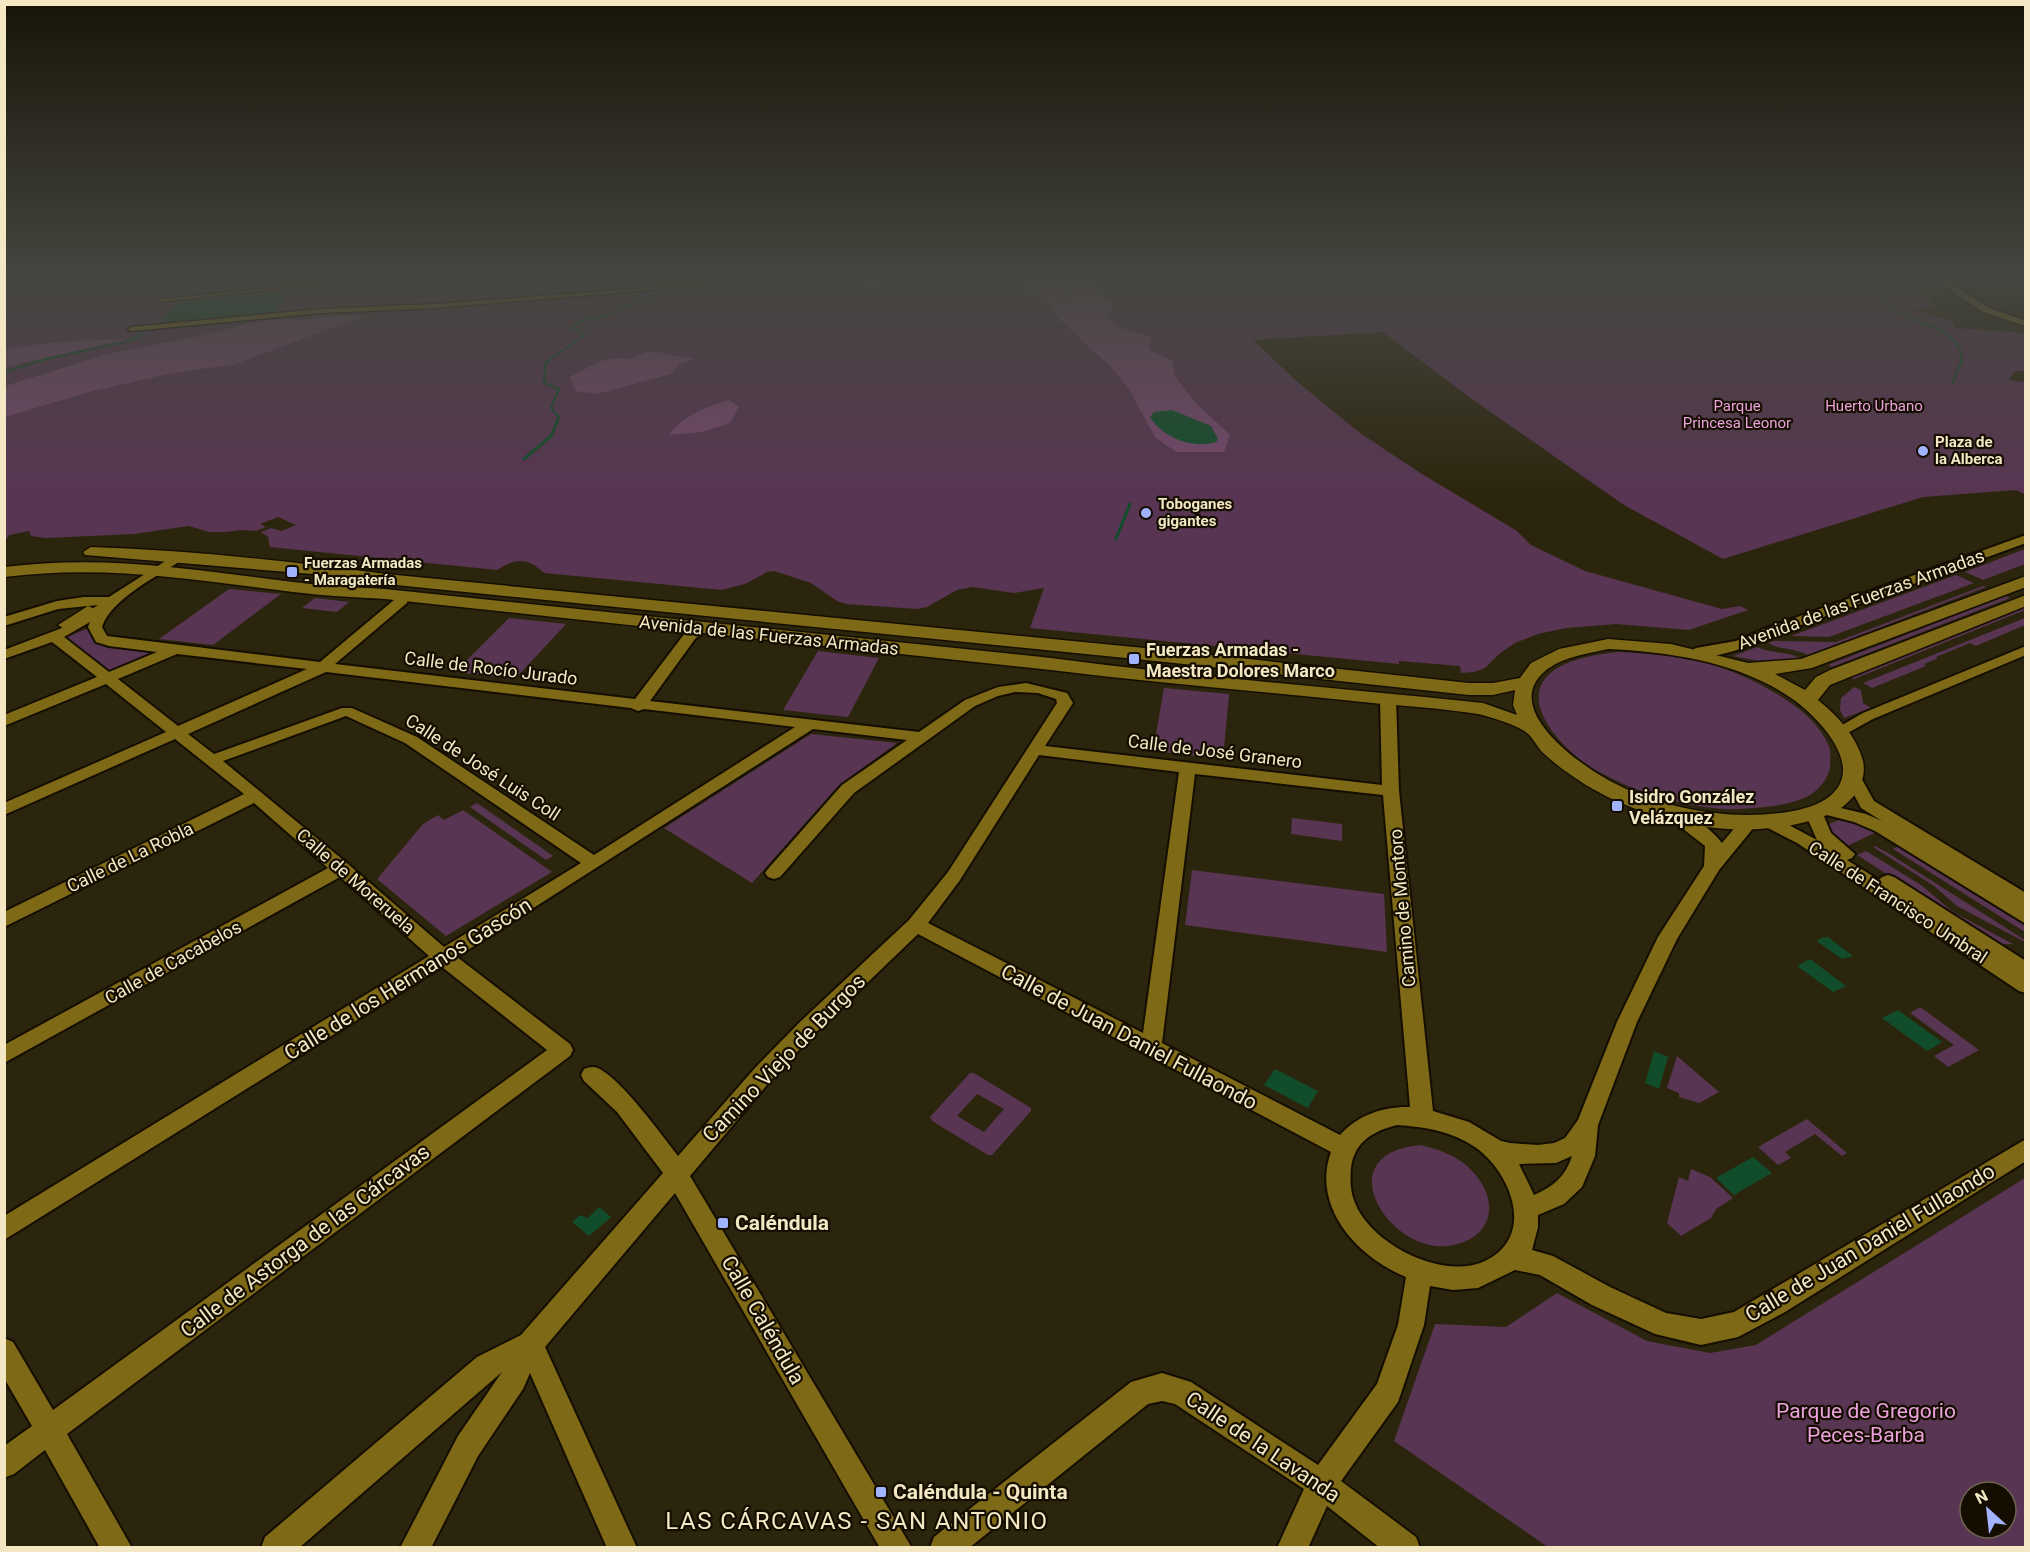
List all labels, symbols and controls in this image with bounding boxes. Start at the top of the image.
park label: Parque Princesa Leonor [1683,397,1791,432]
park label: Huerto Urbano [1825,397,1923,415]
place label: Plaza de la Alberca [1935,433,2003,468]
marker: Plaza de la Alberca [1916,444,1930,458]
place label: Toboganes gigantes [1158,495,1233,530]
marker: Toboganes gigantes [1139,506,1153,520]
street label: Avenida de las Fuerzas Armadas [1735,545,1987,653]
place label: Fuerzas Armadas - Maragatería [304,554,422,589]
marker: Fuerzas Armadas - Maragatería [285,565,299,579]
street label: Avenida de las Fuerzas Armadas [638,611,900,659]
place label: Fuerzas Armadas - Maestra Dolores Marco [1146,639,1335,681]
street label: Calle de Rocío Jurado [403,647,579,689]
marker: Fuerzas Armadas - Maestra Dolores Marco [1127,652,1141,666]
street label: Calle de José Luis Coll [402,709,564,825]
street label: Calle de José Granero [1127,730,1303,772]
place label: Isidro González Velázquez [1629,786,1754,828]
marker: Isidro González Velázquez [1610,799,1624,813]
street label: Calle de La Robla [63,817,197,897]
street label: Calle de Moreruela [293,824,419,938]
street label: Camino de Montoro [1385,828,1419,988]
street label: Calle de Francisco Umbral [1805,836,1991,968]
street label: Calle de los Hermanos Gascón [280,893,536,1065]
street label: Calle de Cacabelos [101,916,245,1008]
street label: Calle de Juan Daniel Fullaondo [997,959,1261,1115]
street label: Camino Viejo de Burgos [698,969,870,1147]
street label: Calle de Astorga de las Cárcavas [176,1139,434,1343]
street label: Calle de Juan Daniel Fullaondo [1741,1159,1999,1327]
place label: Caléndula [735,1211,829,1235]
marker: Caléndula [716,1216,730,1230]
street label: Calle Caléndula [716,1251,810,1389]
street label: Calle de la Lavanda [1181,1387,1345,1507]
park label: Parque de Gregorio Peces-Barba [1776,1399,1956,1447]
place label: Caléndula - Quinta [893,1480,1068,1504]
north arrow [1958,1480,2018,1540]
marker: Caléndula - Quinta [874,1485,888,1499]
text: N [1972,1486,1991,1508]
district label: LAS CÁRCAVAS - SAN ANTONIO [665,1507,1049,1535]

